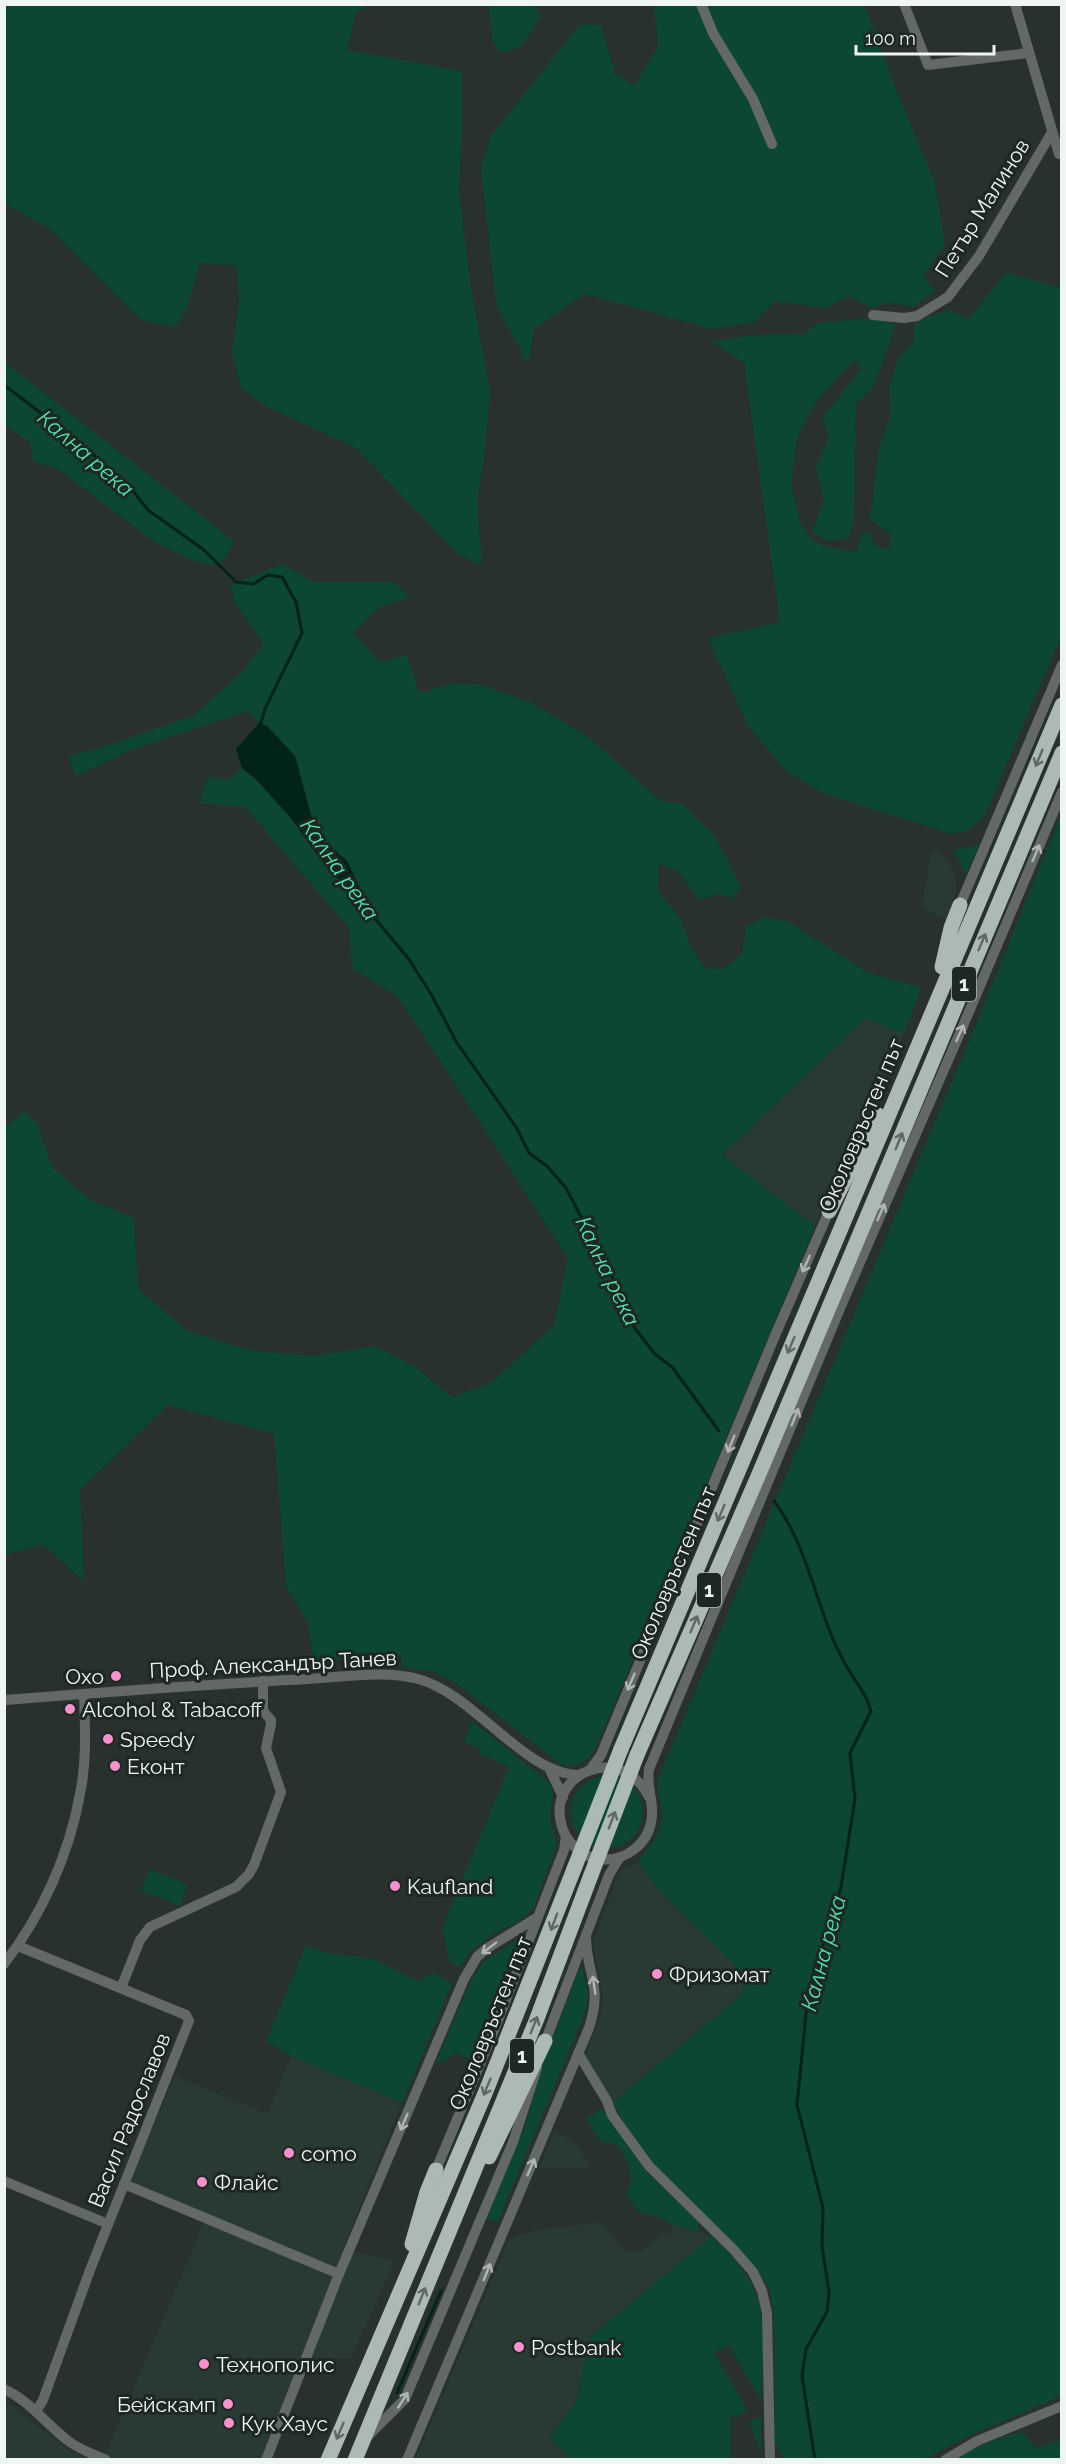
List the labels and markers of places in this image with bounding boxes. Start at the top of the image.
place label: Охо [65,1664,104,1689]
marker: Охо [109,1669,123,1683]
place label: Alcohol & Tabacoff [82,1697,263,1722]
marker: Alcohol & Tabacoff [63,1702,77,1716]
place label: Speedy [120,1727,195,1752]
marker: Speedy [101,1732,115,1746]
place label: Еконт [127,1754,185,1779]
marker: Еконт [108,1759,122,1773]
place label: Kaufland [407,1874,493,1899]
marker: Kaufland [388,1879,402,1893]
place label: Фризомат [669,1962,770,1987]
marker: Фризомат [650,1967,664,1981]
place label: como [301,2141,357,2166]
marker: como [282,2146,296,2160]
place label: Флайс [214,2170,278,2195]
marker: Флайс [195,2175,209,2189]
place label: Postbank [531,2335,621,2360]
marker: Postbank [512,2340,526,2354]
place label: Технополис [216,2352,334,2377]
marker: Технополис [197,2357,211,2371]
place label: Бейскамп [117,2392,216,2417]
marker: Бейскамп [221,2397,235,2411]
place label: Кук Хаус [241,2411,328,2436]
marker: Кук Хаус [222,2416,236,2430]

